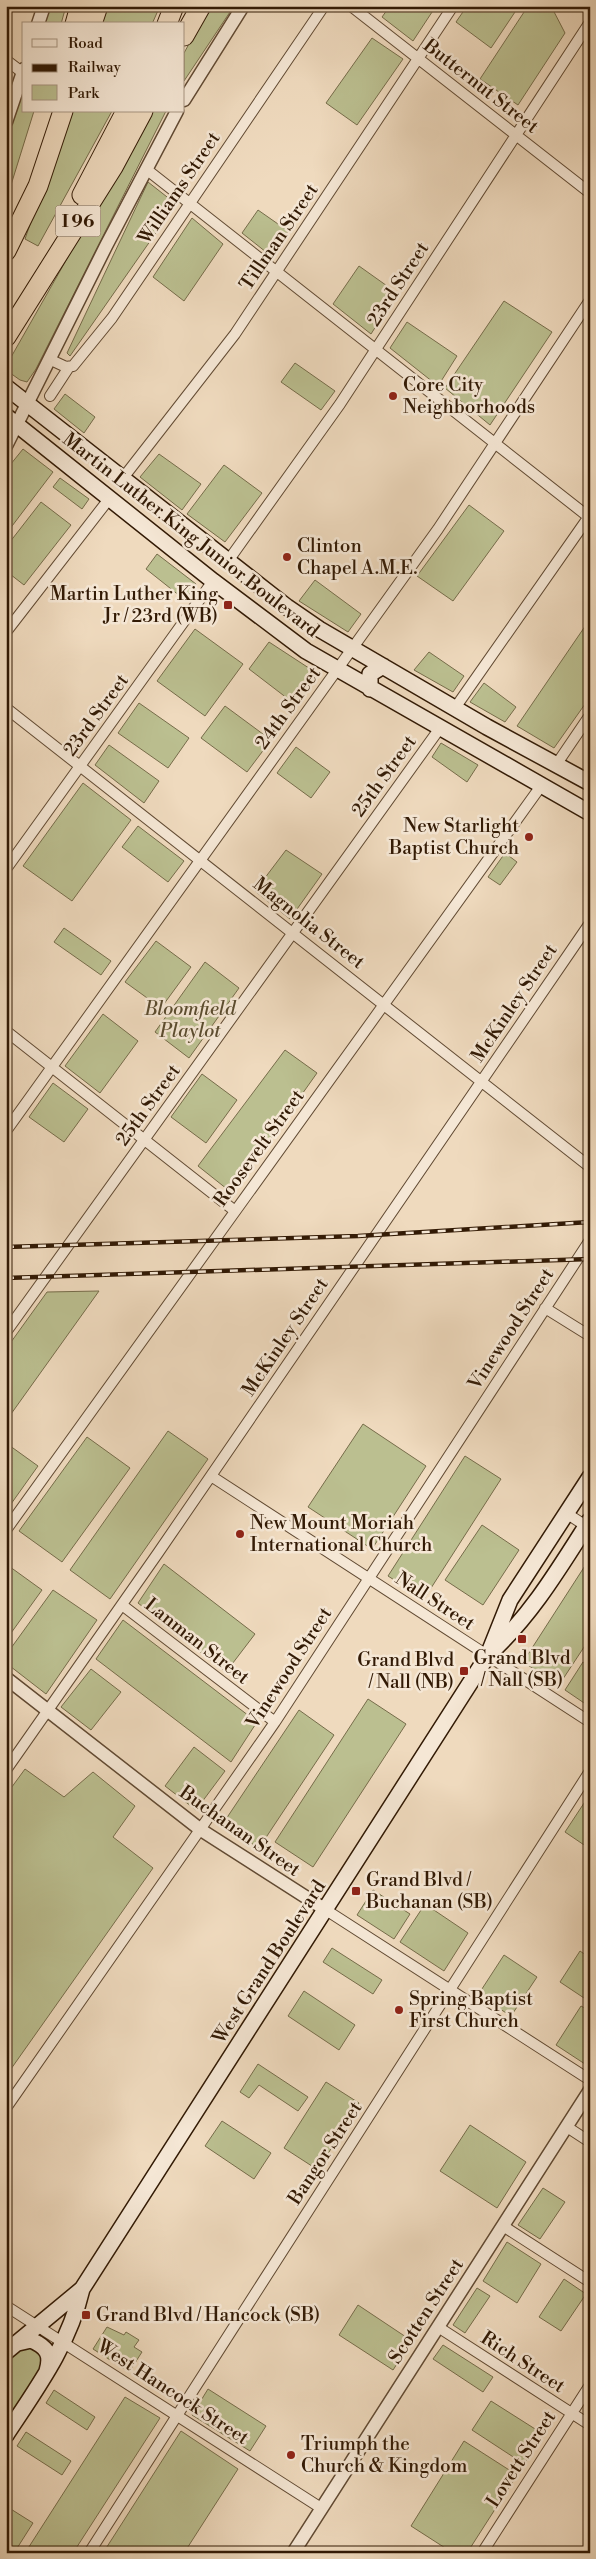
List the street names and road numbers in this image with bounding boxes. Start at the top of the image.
street label: Butternut Street [418,33,544,139]
street label: Williams Street [132,127,226,250]
street label: Tillman Street [234,179,324,295]
road number: I 96 [56,206,100,237]
street label: 23rd Street [362,237,434,331]
street label: Martin Luther King Junior Boulevard [58,427,324,643]
street label: 24th Street [250,662,326,754]
street label: 23rd Street [58,669,134,761]
street label: 25th Street [346,730,422,822]
street label: Magnolia Street [248,872,370,974]
street label: McKinley Street [466,939,563,1067]
street label: 25th Street [110,1059,186,1151]
street label: Roosevelt Street [209,1085,310,1211]
street label: Vinewood Street [462,1263,559,1395]
street label: McKinley Street [237,1273,334,1401]
street label: Nall Street [391,1566,480,1636]
street label: Lanman Street [140,1593,254,1690]
street label: Vinewood Street [240,1602,337,1734]
street label: Buchanan Street [174,1780,305,1882]
street label: West Grand Boulevard [207,1875,331,2049]
street label: Bangor Street [282,2097,367,2210]
street label: Scotten Street [383,2254,469,2368]
street label: Rich Street [476,2326,570,2398]
street label: West Hancock Street [92,2333,254,2450]
street label: Lovett Street [481,2406,561,2512]

